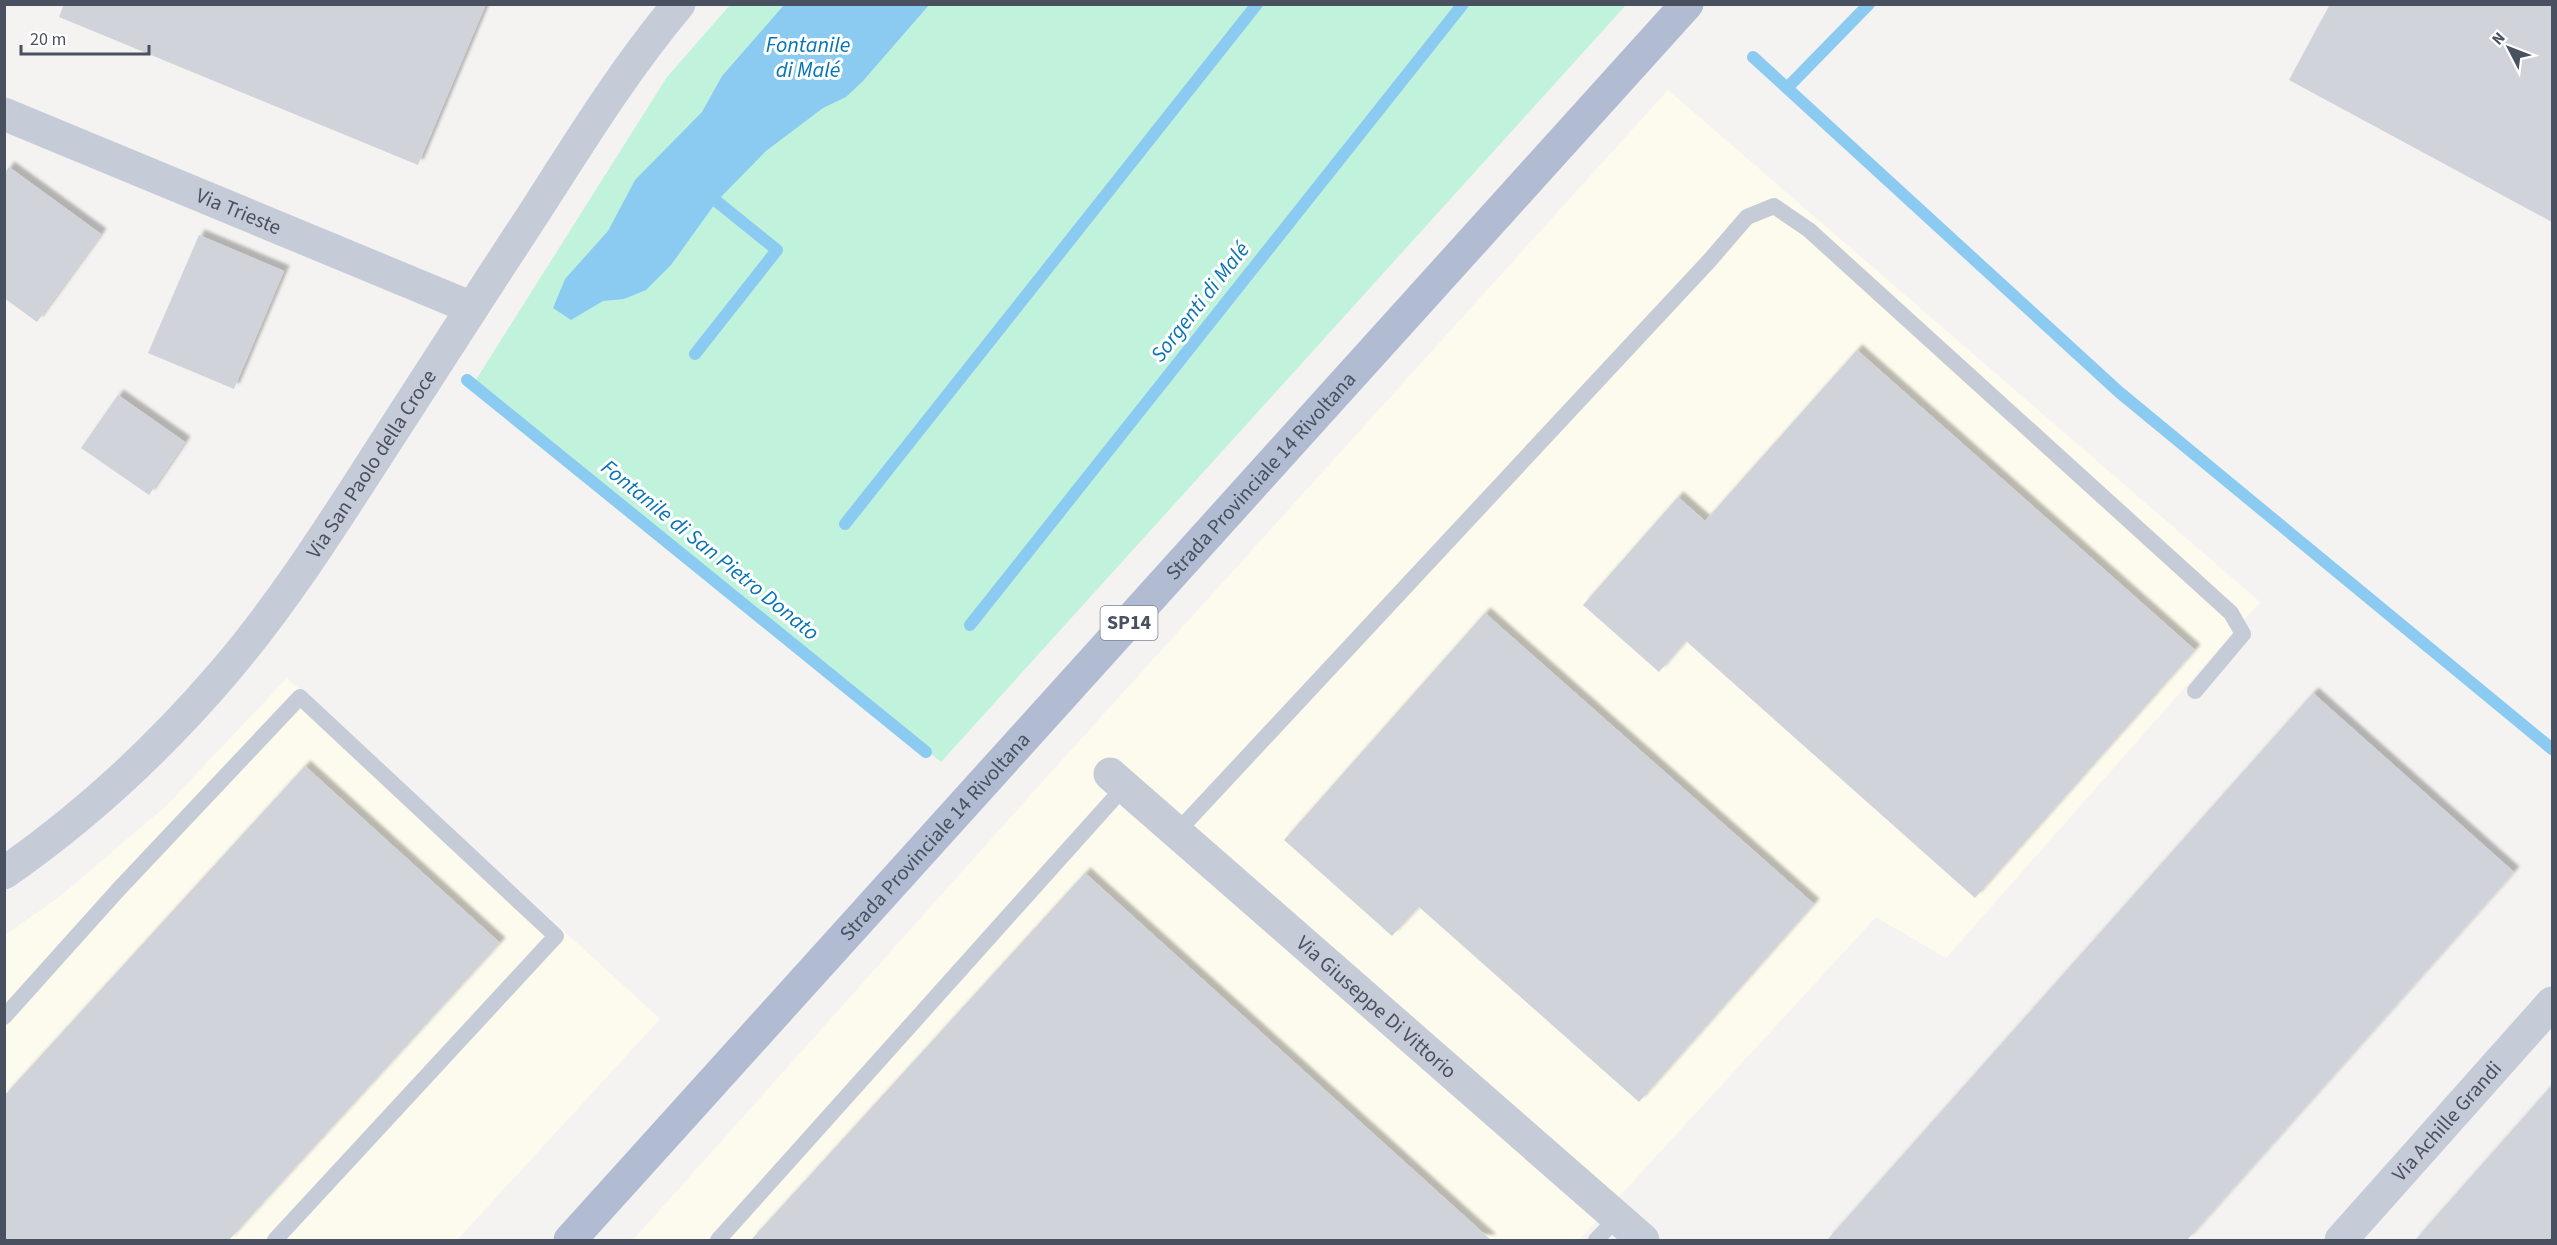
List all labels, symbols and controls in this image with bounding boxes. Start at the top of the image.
scale bar [21,18,148,56]
north arrow [2479,18,2539,78]
text: 20 m [30,27,66,52]
text: N [2487,27,2510,50]
water label: Fontanile di Malé [766,29,850,86]
street label: Via Trieste [192,180,286,242]
water label: Sorgenti di Malé [1143,235,1257,369]
street label: Via San Paolo della Croce [299,364,444,564]
street label: Strada Provinciale 14 Rivoltana [1158,365,1363,587]
water label: Fontanile di San Pietro Donato [594,452,826,648]
road number: SP14 [1100,606,1158,640]
street label: Strada Provinciale 14 Rivoltana [832,726,1037,947]
street label: Via Giuseppe Di Vittorio [1290,928,1463,1086]
street label: Via Achille Grandi [2385,1054,2509,1188]

